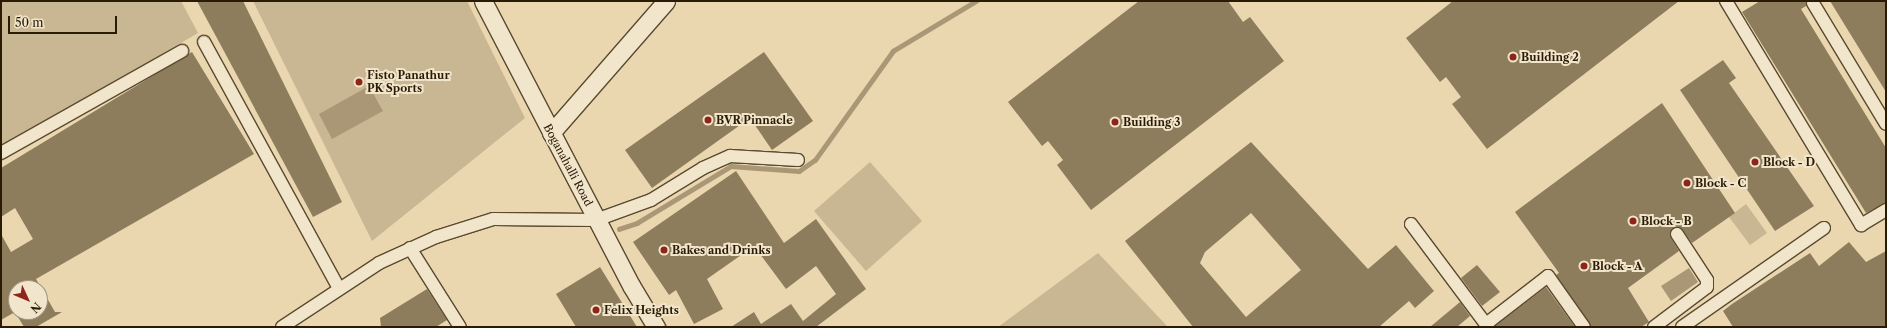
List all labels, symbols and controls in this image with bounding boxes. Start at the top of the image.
scale bar [10,8,119,34]
text: 50 m [15,15,44,30]
place label: Building 2 [1521,50,1579,64]
marker: Building 2 [1508,52,1518,62]
place label: Fisto Panathur PK Sports [367,69,450,95]
marker: Fisto Panathur PK Sports [354,77,364,87]
place label: BVR Pinnacle [716,113,793,127]
marker: BVR Pinnacle [703,115,713,125]
place label: Building 3 [1123,115,1180,129]
marker: Building 3 [1110,117,1120,127]
street label: Boganahalli Road [541,122,595,208]
place label: Block - D [1763,155,1815,169]
marker: Block - D [1750,157,1760,167]
place label: Block - C [1695,176,1746,190]
marker: Block - C [1682,178,1692,188]
place label: Block - B [1641,214,1692,228]
marker: Block - B [1628,216,1638,226]
place label: Bakes and Drinks [672,243,771,257]
marker: Bakes and Drinks [659,245,669,255]
place label: Block - A [1592,259,1643,273]
marker: Block - A [1579,261,1589,271]
north arrow [8,280,48,320]
text: N [28,299,44,316]
place label: Felix Heights [604,303,679,317]
marker: Felix Heights [591,305,601,315]

